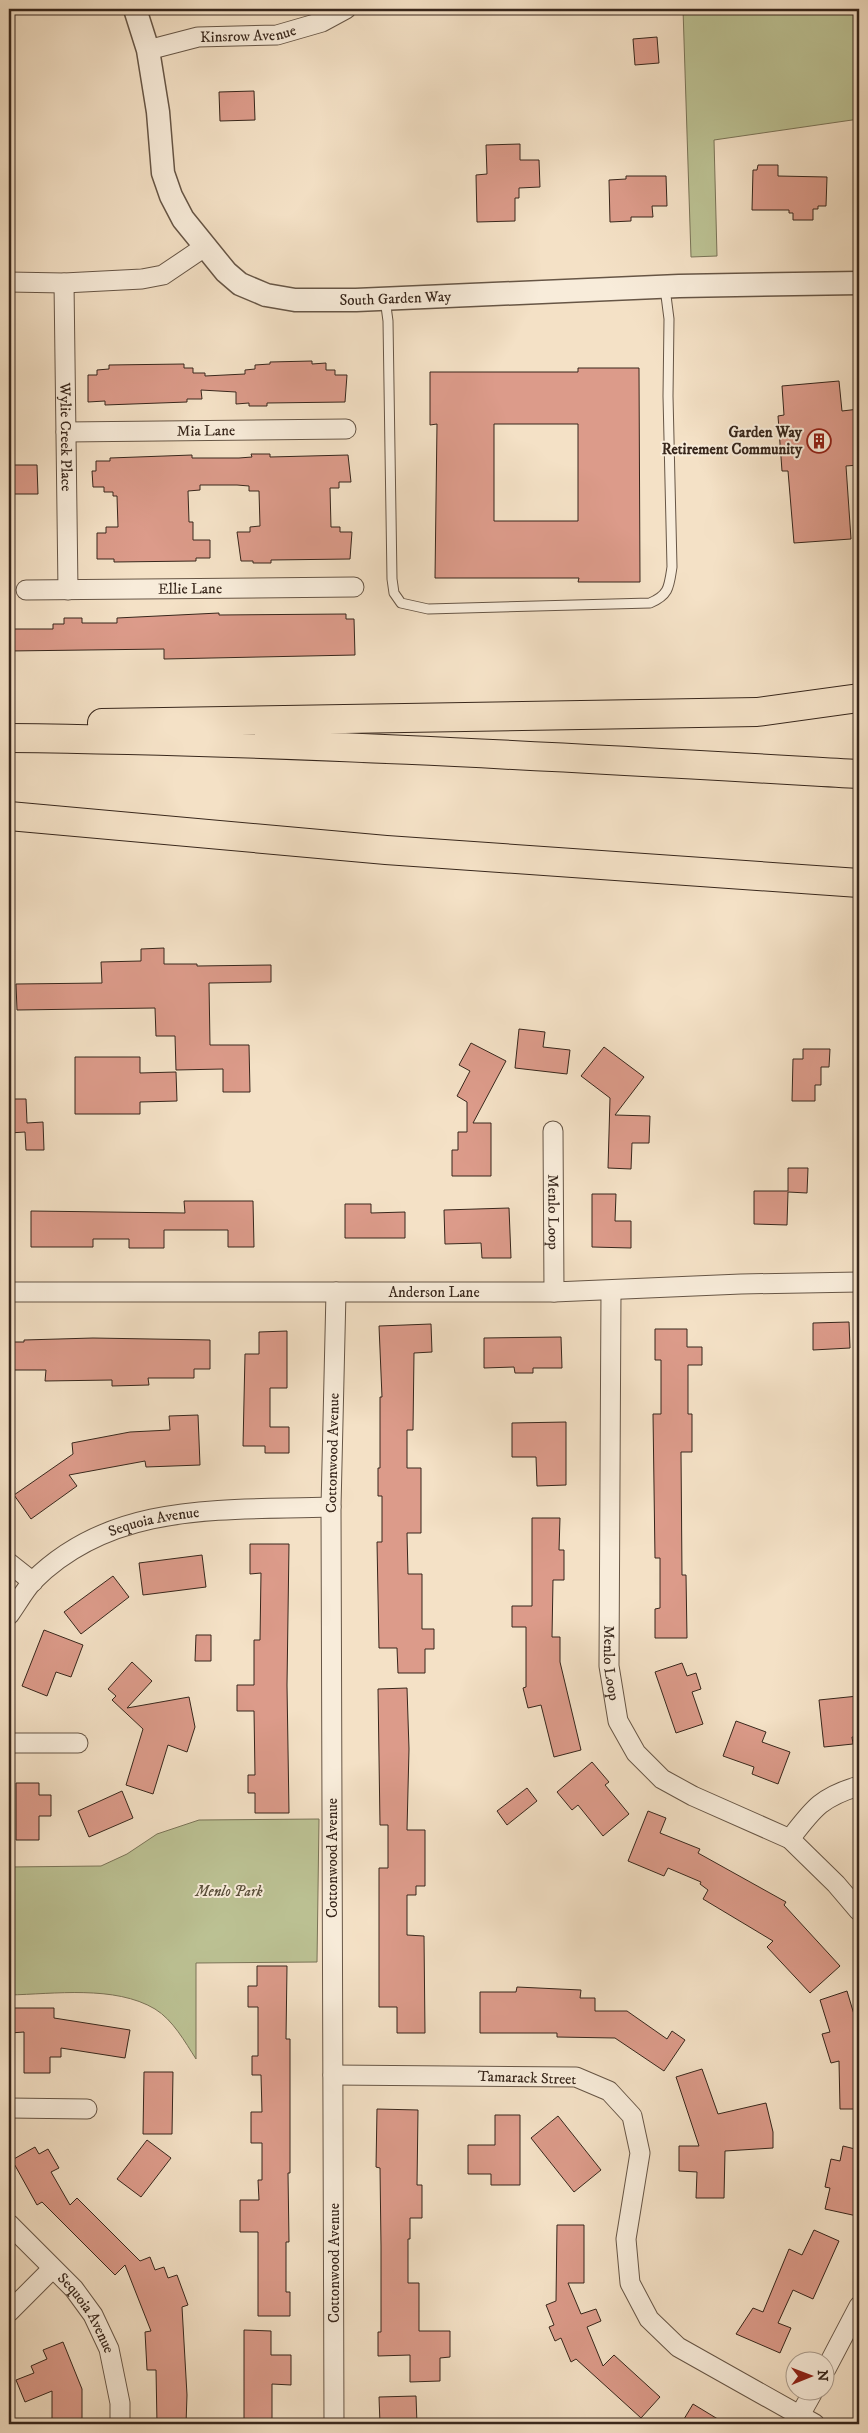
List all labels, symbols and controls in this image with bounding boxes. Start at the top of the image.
street label: Kinsrow Avenue [200,20,298,46]
street label: South Garden Way [339,286,452,310]
street label: Wylie Creek Place [56,381,76,492]
street label: Mia Lane [177,421,235,440]
place label: Garden Way Retirement Community [662,423,803,459]
building icon: Garden Way Retirement Community [806,428,832,454]
street label: Ellie Lane [158,579,222,598]
street label: Menlo Loop [544,1174,563,1250]
street label: Anderson Lane [388,1283,480,1302]
street label: Cottonwood Avenue [321,1393,343,1513]
street label: Sequoia Avenue [105,1502,200,1541]
street label: Menlo Loop [599,1625,624,1702]
street label: Cottonwood Avenue [323,1798,342,1918]
park label: Menlo Park [194,1882,263,1901]
street label: Tamarack Street [477,2067,577,2089]
street label: Cottonwood Avenue [325,2203,344,2323]
street label: Sequoia Avenue [54,2269,119,2355]
north arrow [786,2350,836,2400]
text: N [813,2370,831,2382]

